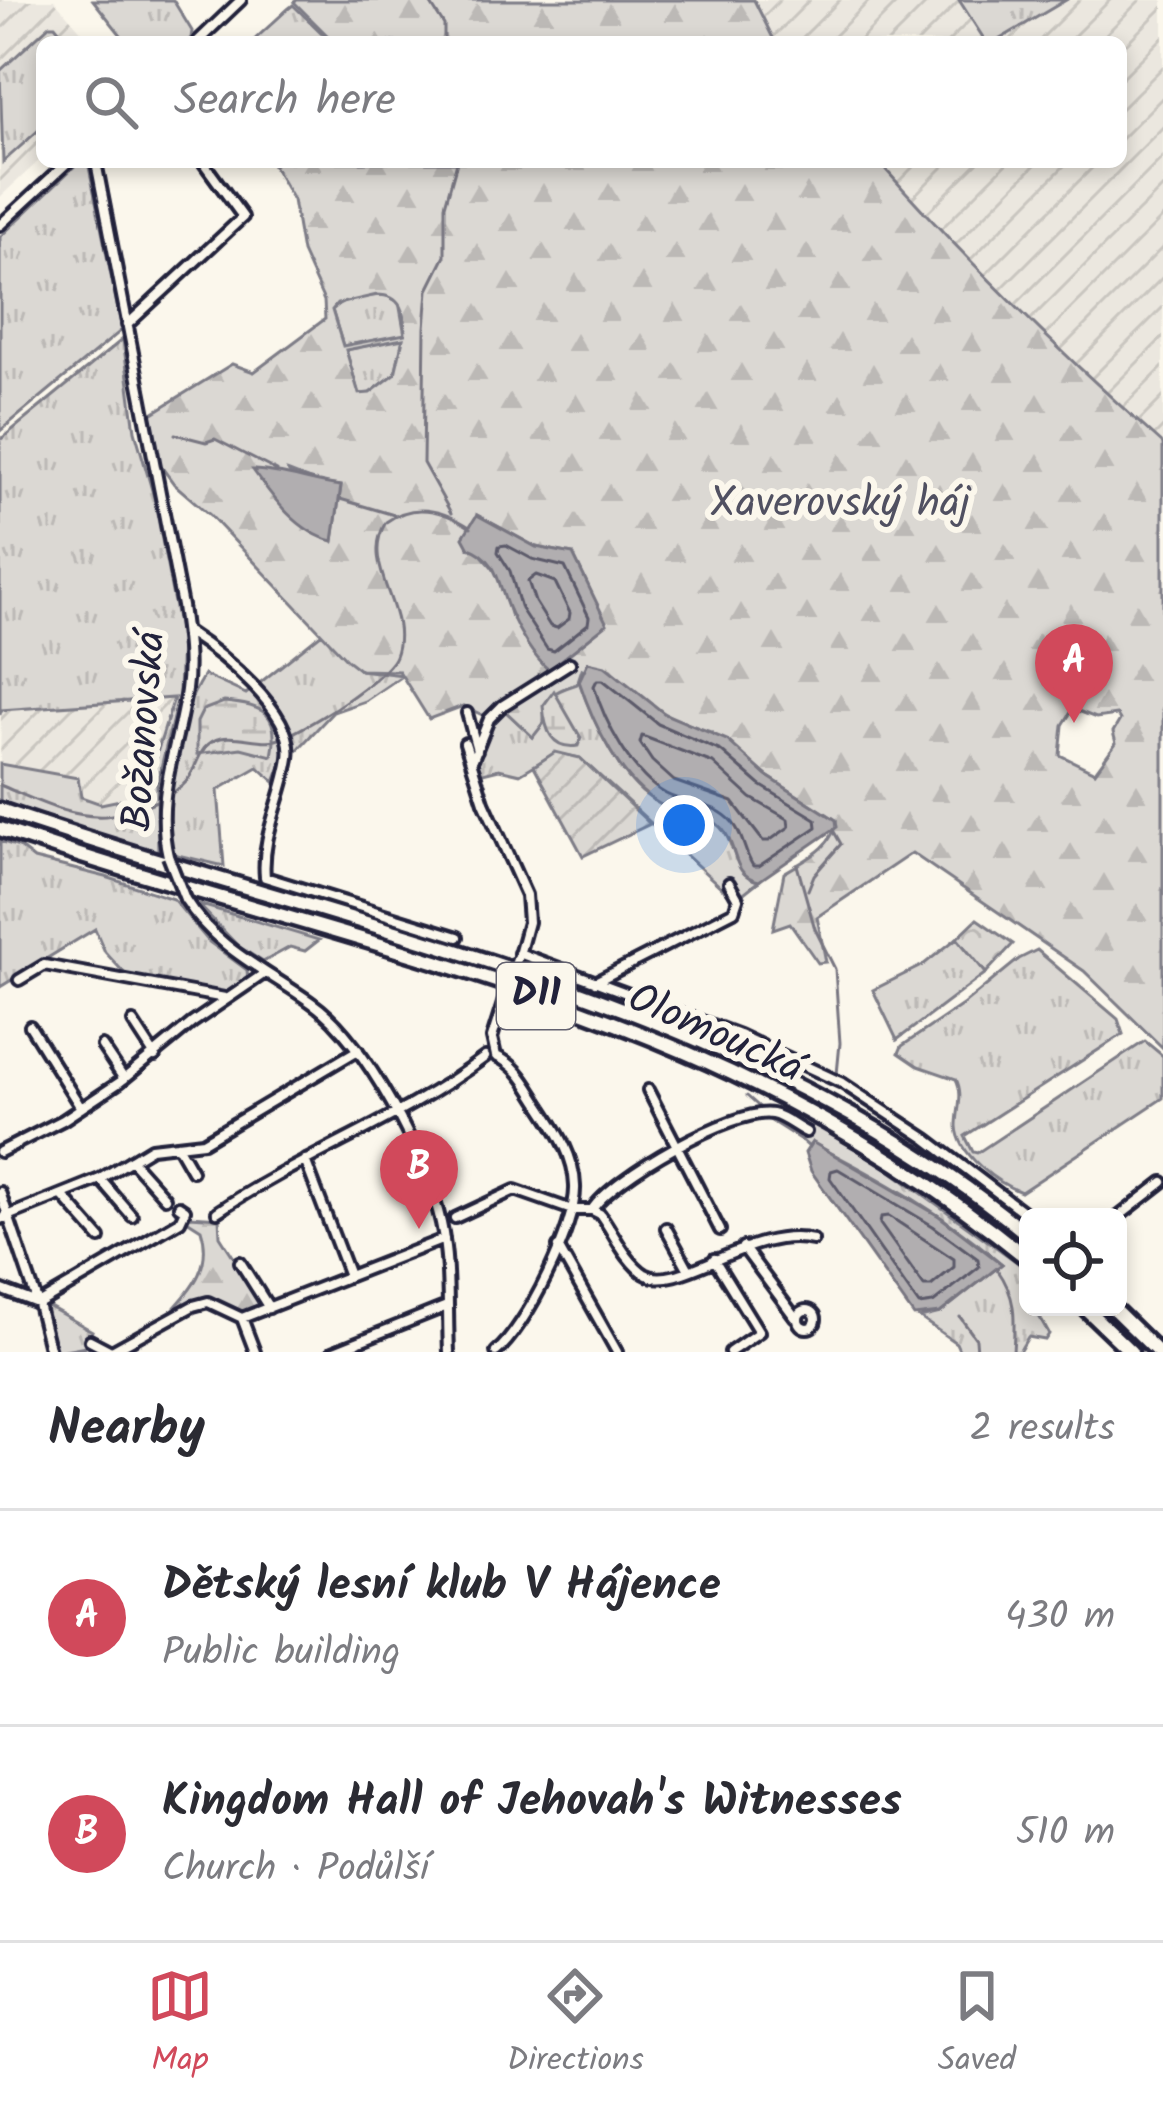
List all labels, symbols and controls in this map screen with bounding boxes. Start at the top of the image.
search box [36,36,1127,168]
text: Search here [174,66,396,138]
icon: search [78,69,144,135]
park label: Xaverovský háj [710,471,971,538]
pin: A [1035,624,1113,723]
street label: Božanovská [105,625,186,833]
your location [654,795,714,855]
road number: D11 [497,963,575,1029]
street label: Olomoucká [616,966,817,1104]
pin: B [380,1130,458,1229]
map controls [1019,1208,1127,1316]
button: locate [1019,1208,1127,1316]
text: Nearby [48,1390,205,1471]
text: 2 results [970,1399,1115,1461]
text: Dětský lesní klub V Hájence [162,1551,721,1623]
text: A [75,1587,99,1649]
text: 430 m [1005,1587,1115,1649]
text: Public building [162,1623,400,1685]
text: Kingdom Hall of Jehovah's Witnesses [162,1767,902,1839]
text: B [75,1803,99,1865]
text: 510 m [1016,1803,1115,1865]
text: Church · Podůlší [162,1839,429,1901]
tab: Map [147,1963,213,2088]
tab: Directions [507,1963,644,2088]
tab: Saved [938,1963,1016,2088]

